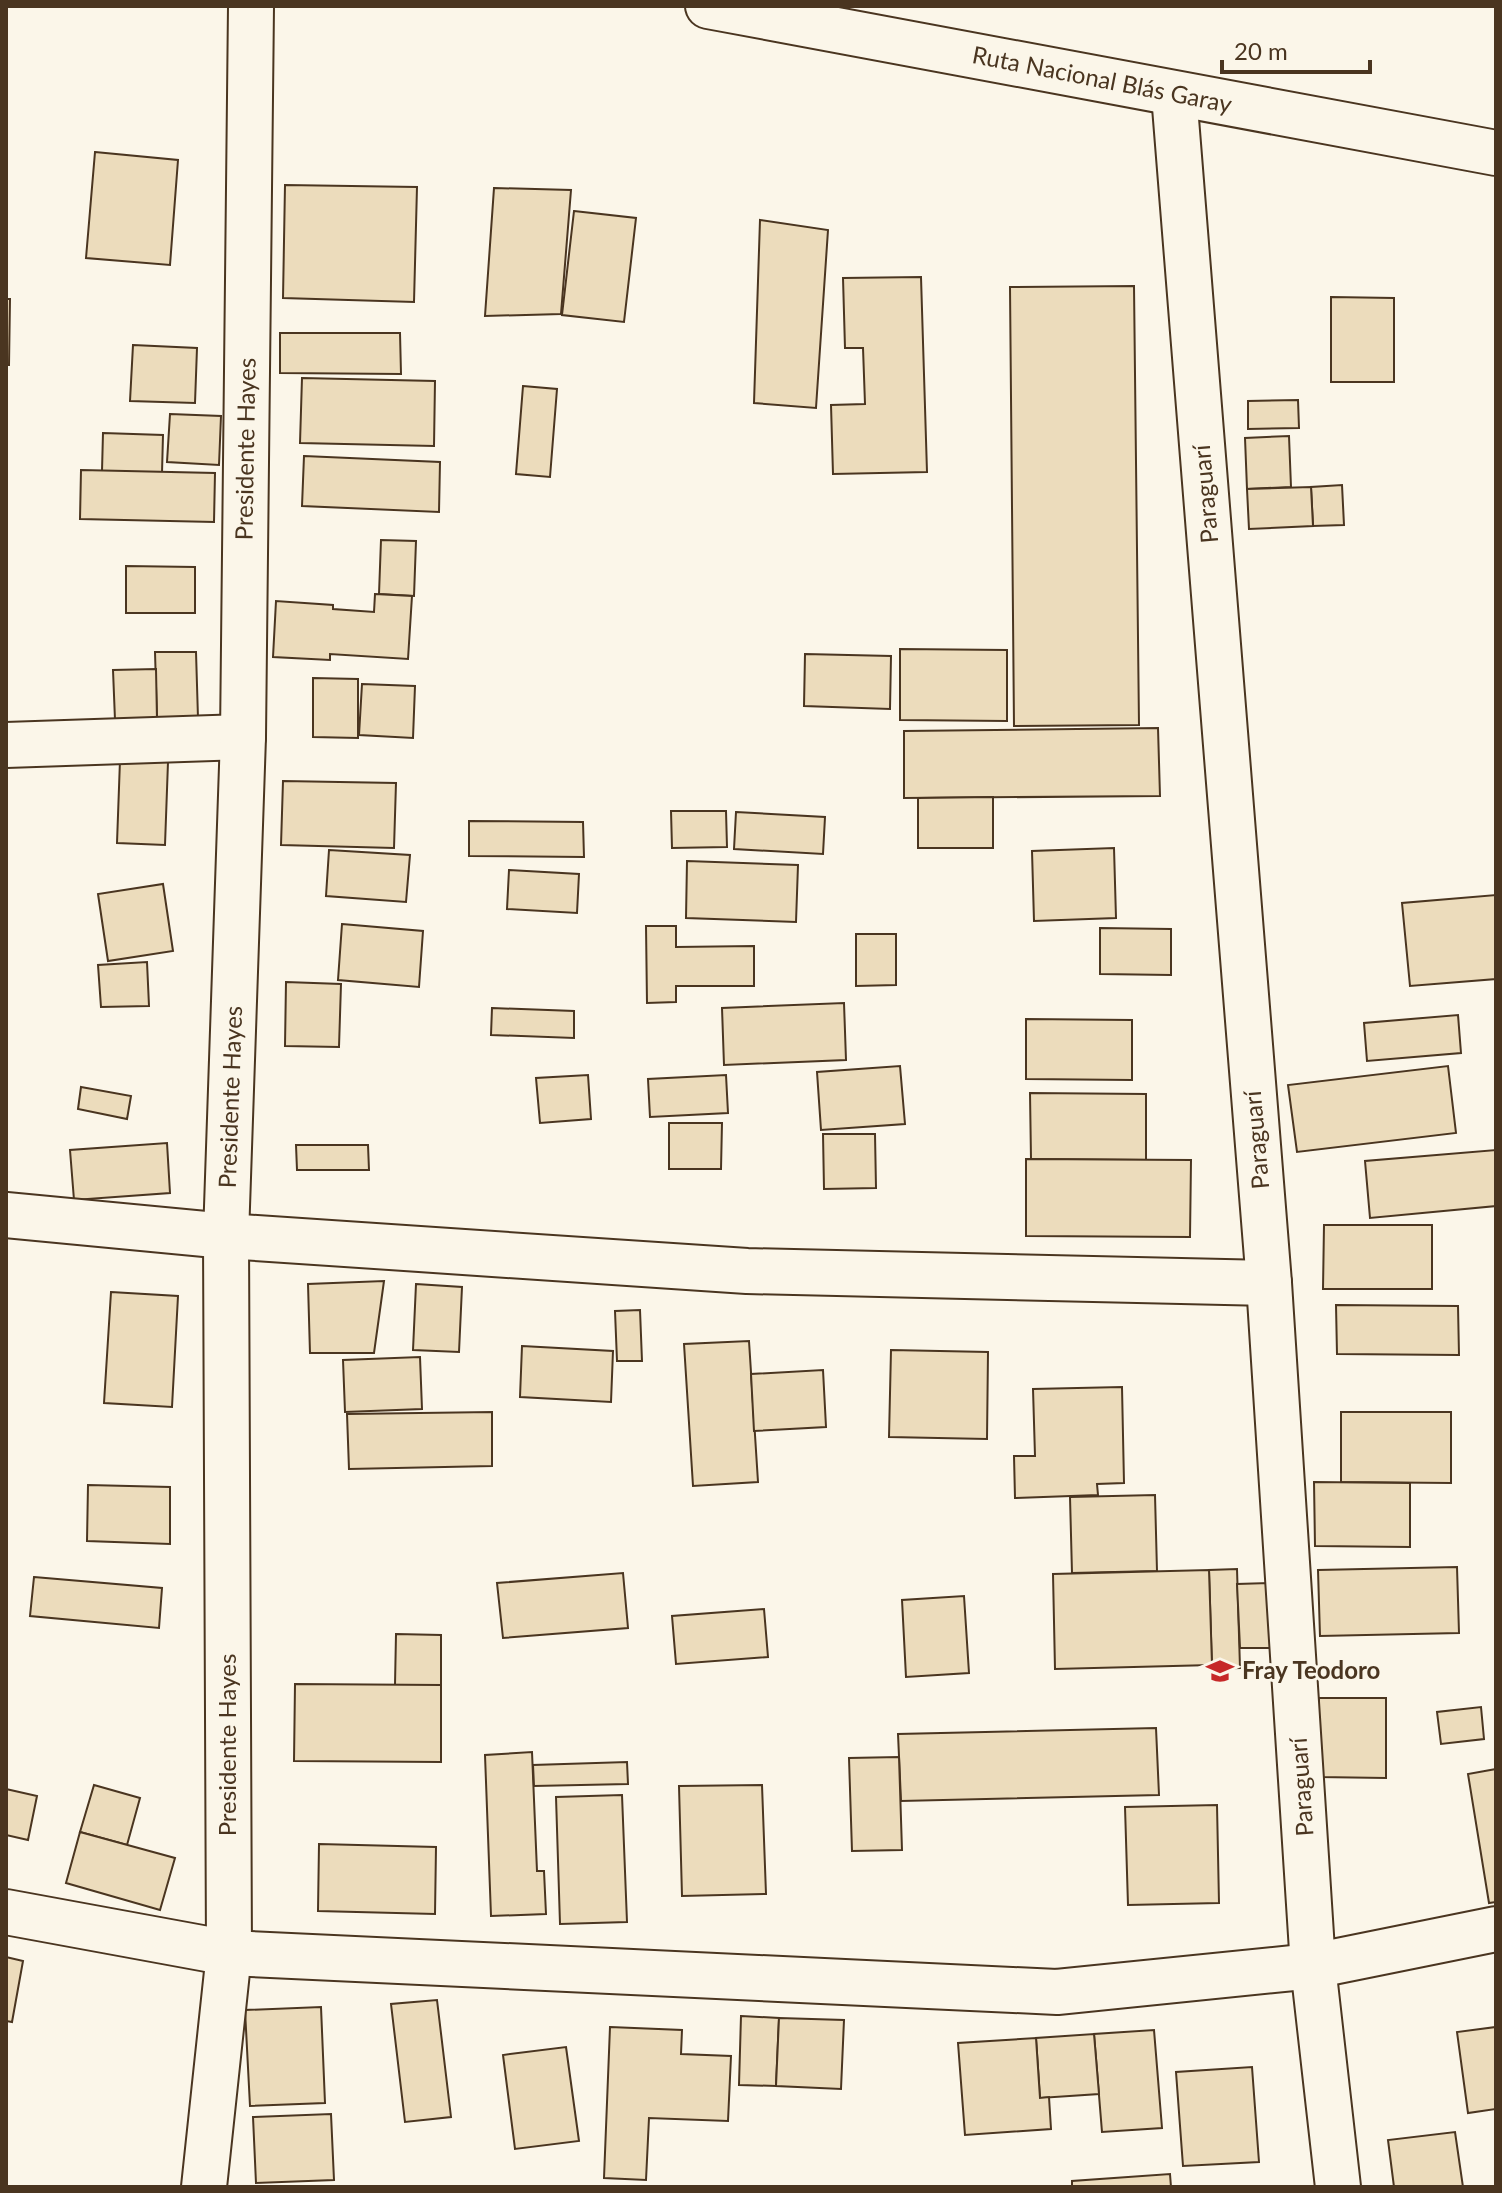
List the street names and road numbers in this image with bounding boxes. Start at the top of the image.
street label: Ruta Nacional Blás Garay [970,39,1235,118]
street label: Presidente Hayes [228,357,261,541]
street label: Paraguarí [1186,442,1223,545]
street label: Presidente Hayes [212,1005,247,1189]
street label: Paraguarí [1237,1088,1274,1191]
street label: Presidente Hayes [212,1654,241,1836]
street label: Paraguarí [1283,1736,1318,1837]

